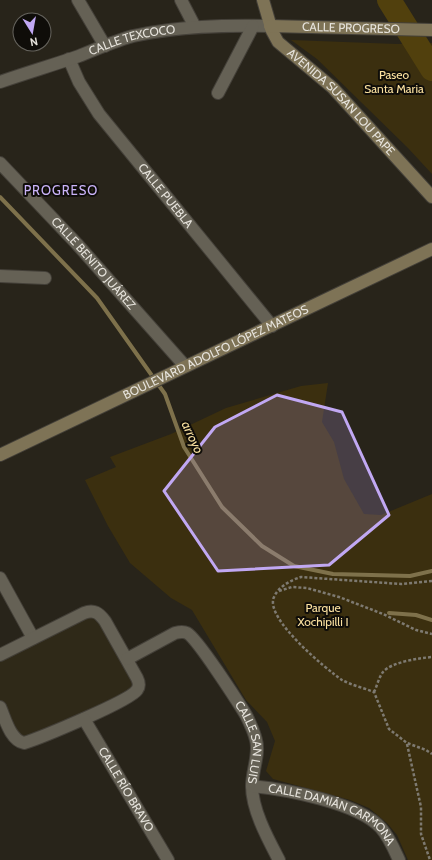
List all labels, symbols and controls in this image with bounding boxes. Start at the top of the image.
north arrow [12,12,52,52]
street label: CALLE PROGRESO [302,19,400,36]
street label: CALLE TEXCOCO [86,21,176,58]
text: N [29,34,39,49]
street label: AVENIDA SUSAN LOU PAPE [284,45,399,158]
park label: Paseo Santa Maria [364,67,424,96]
street label: CALLE PUEBLA [135,160,197,231]
district label: PROGRESO [24,182,98,198]
street label: CALLE BENITO JUÁREZ [48,214,139,312]
street label: BOULEVARD ADOLFO LÓPEZ MATEOS [120,301,311,402]
water label: arroyo [179,418,208,456]
park label: Parque Xochipilli I [297,600,349,629]
street label: CALLE SAN LUIS [232,698,265,785]
street label: CALLE RÍO BRAVO [95,744,157,834]
street label: CALLE DAMIÁN CARMONA [267,780,399,848]

